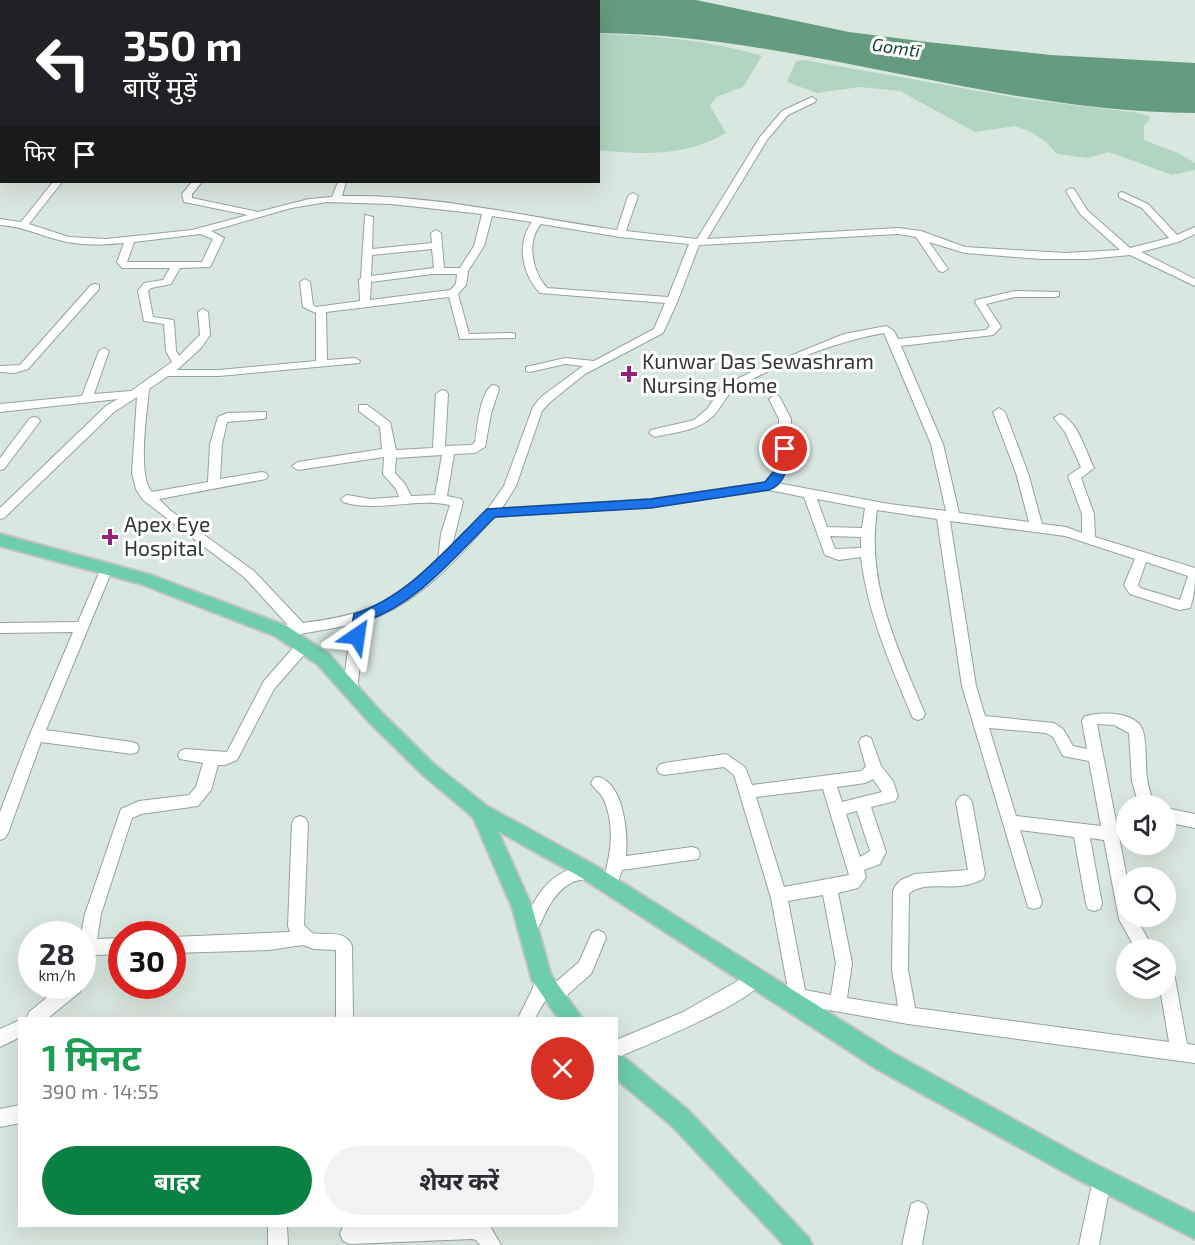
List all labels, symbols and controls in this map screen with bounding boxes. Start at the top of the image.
text: 350 m [123,19,243,69]
icon: left [24,24,102,102]
water label: Gomtī [871,33,923,61]
text: बाएँ मुड़ें [123,70,197,102]
icon: arrive [68,138,101,171]
text: फिर [24,139,56,165]
place label: Kunwar Das Sewashram Nursing Home [642,348,874,397]
marker: Kunwar Das Sewashram Nursing Home [620,365,638,383]
pin [759,423,810,474]
icon: arrive [768,432,801,465]
place label: Apex Eye Hospital [124,511,210,560]
marker: Apex Eye Hospital [101,528,119,546]
position arrow [325,604,389,668]
map controls [1116,795,1176,999]
button: sound [1116,795,1176,855]
button: search [1116,867,1176,927]
speed limit sign: 30 [108,921,186,999]
text: 28 [39,935,75,971]
button: layers [1116,939,1176,999]
text: km/h [38,966,76,984]
text: 1 मिनट [42,1035,141,1078]
button: close [531,1037,594,1100]
text: 390 m · 14:55 [42,1079,159,1103]
button: बाहर [42,1146,312,1215]
button: शेयर करें [324,1146,594,1215]

